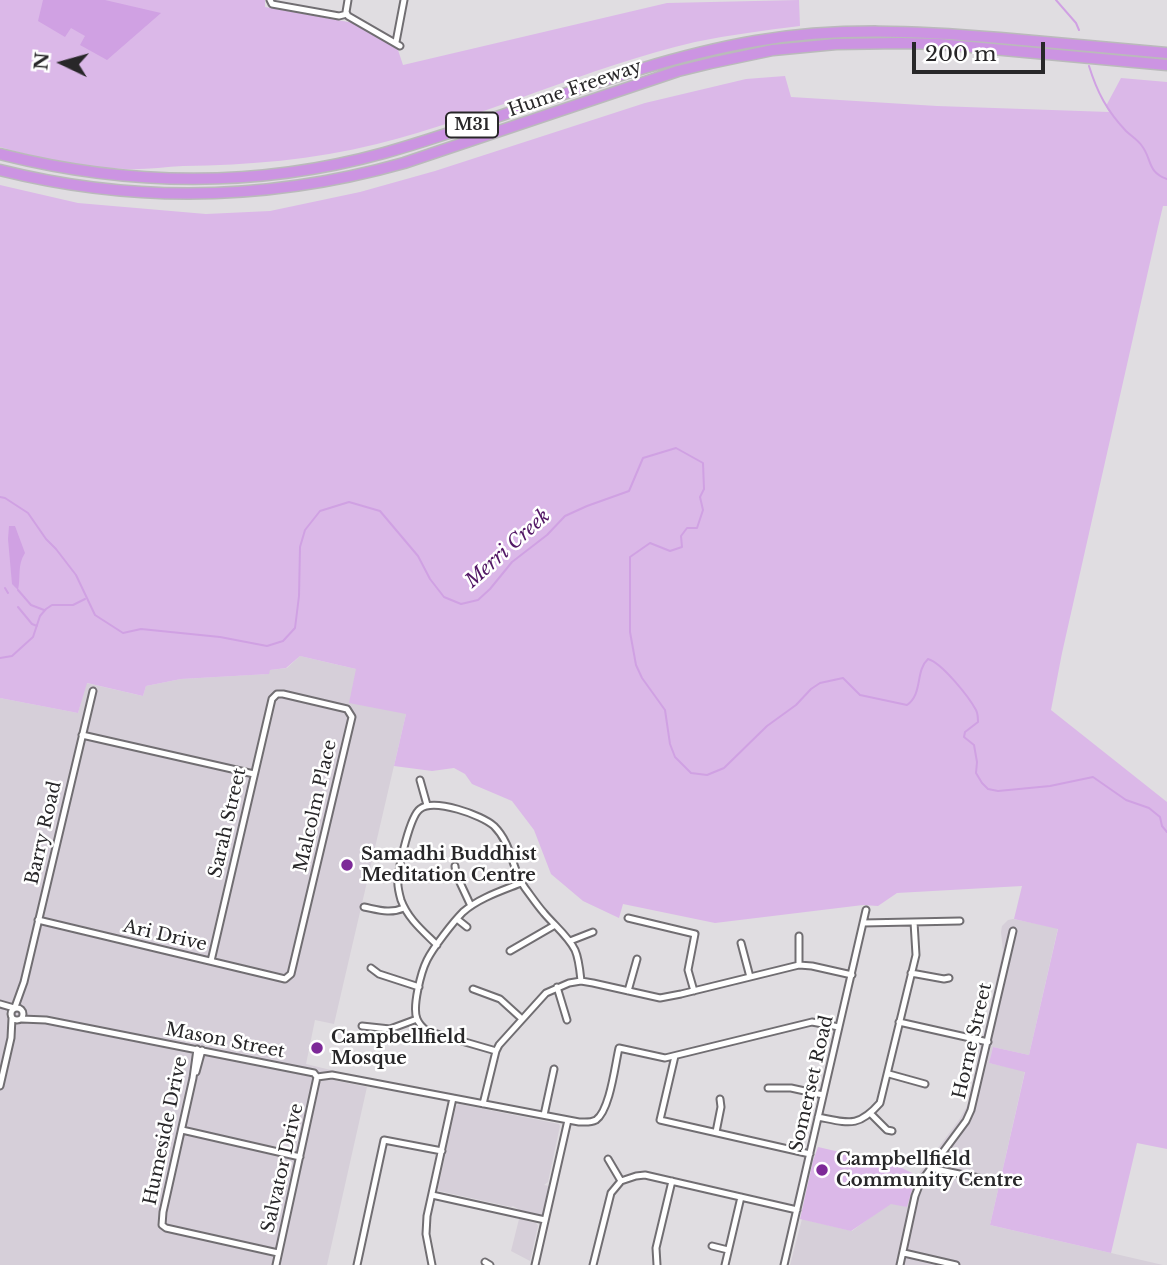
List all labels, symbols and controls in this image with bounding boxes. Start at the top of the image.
north arrow [28,28,98,98]
scale bar [915,28,1048,72]
text: 200 m [925,41,996,67]
text: N [29,51,54,71]
street label: Hume Freeway [505,56,645,122]
road number: M31 [446,113,498,138]
water label: Merri Creek [461,505,555,593]
street label: Malcolm Place [290,738,342,874]
street label: Sarah Street [205,766,251,880]
street label: Barry Road [22,779,66,887]
place label: Samadhi Buddhist Meditation Centre [361,844,537,886]
marker: Samadhi Buddhist Meditation Centre [339,857,355,873]
street label: Ari Drive [121,916,209,956]
street label: Horne Street [949,981,997,1101]
street label: Somerset Road [786,1013,838,1155]
street label: Mason Street [163,1019,287,1063]
place label: Campbellfield Mosque [331,1027,466,1070]
marker: Campbellfield Mosque [309,1040,325,1056]
street label: Humeside Drive [140,1055,192,1207]
street label: Salvator Drive [258,1101,308,1235]
place label: Campbellfield Community Centre [836,1149,1023,1192]
marker: Campbellfield Community Centre [814,1162,830,1178]

